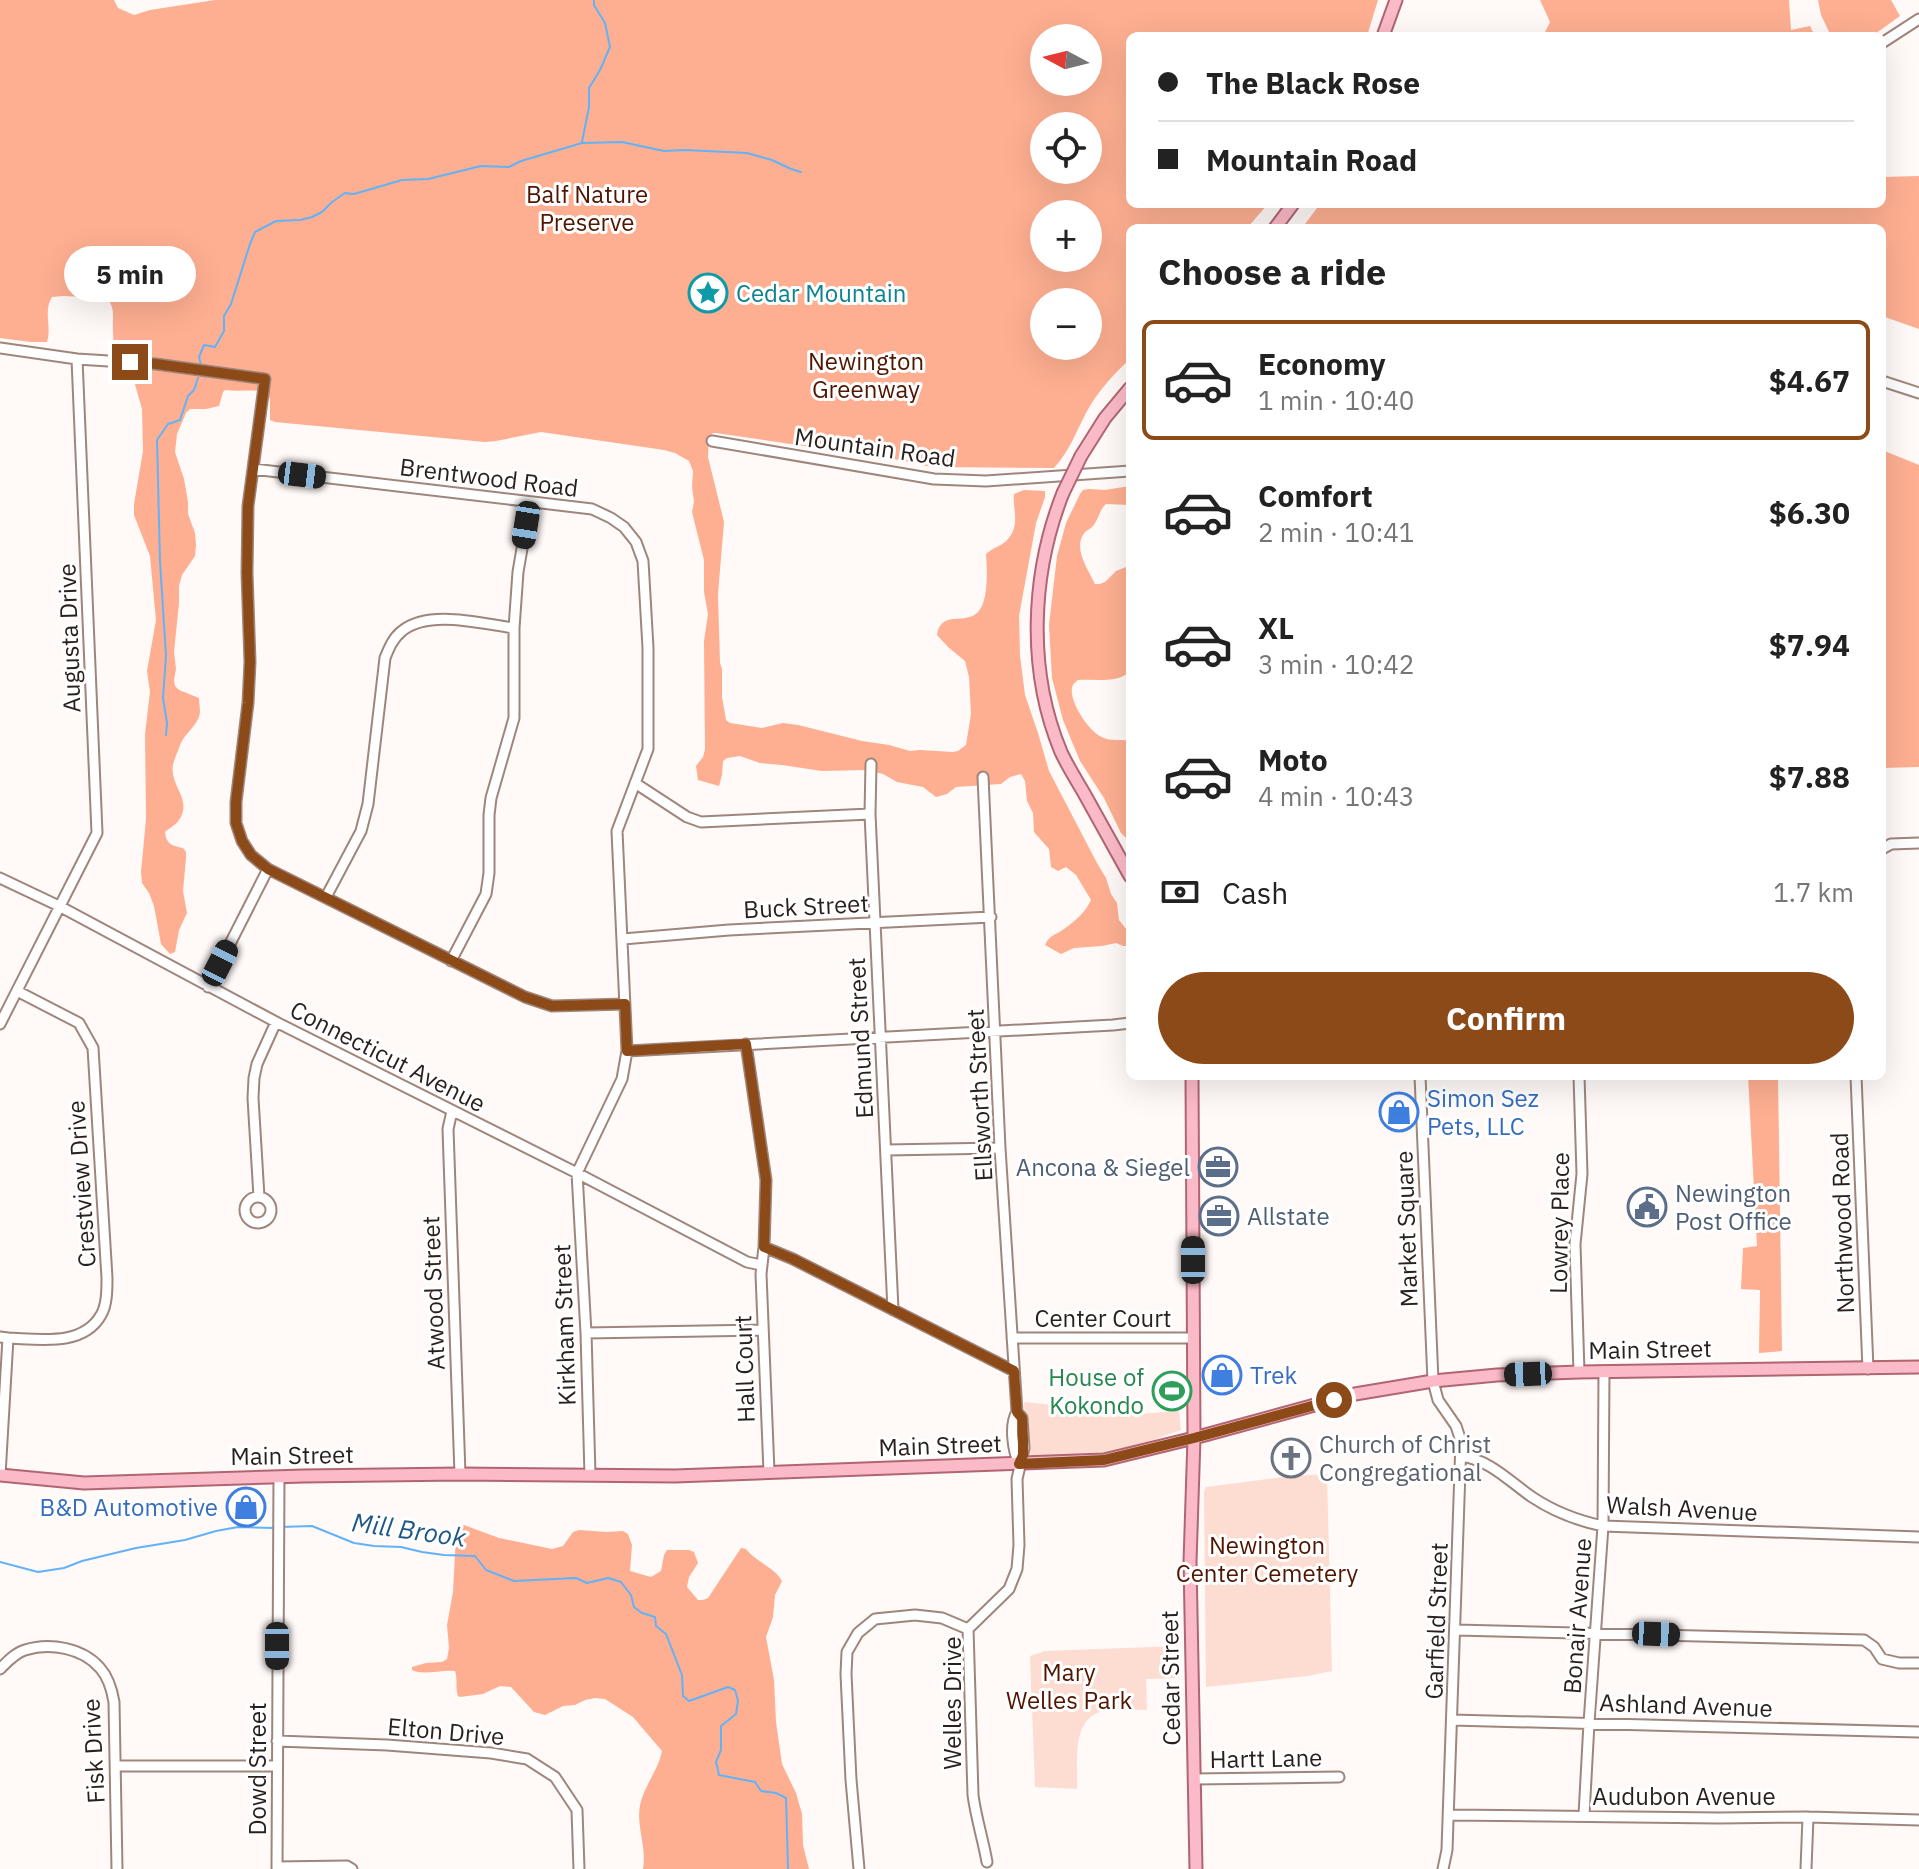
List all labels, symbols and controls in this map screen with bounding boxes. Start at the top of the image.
north arrow [1030,24,1102,96]
map controls [1030,24,1102,360]
text: The Black Rose [1206,63,1420,102]
button: locate [1030,112,1102,184]
text: Mountain Road [1206,140,1417,179]
park label: Balf Nature Preserve [526,178,648,238]
button: + [1030,200,1102,272]
callout: 5 min [64,246,196,302]
text: Choose a ride [1158,248,1386,295]
text: 5 min [96,257,164,291]
place icon: Cedar Mountain [687,272,729,314]
place label: Cedar Mountain [736,277,906,309]
button: − [1030,288,1102,360]
route end [112,344,148,380]
icon: car [1162,344,1234,416]
text: Economy [1258,344,1386,383]
park label: Newington Greenway [808,345,924,405]
text: $4.67 [1769,361,1850,400]
text: 1 min · 10:40 [1258,383,1414,417]
street label: Mountain Road [793,420,957,474]
street label: Brentwood Road [398,450,580,504]
car [277,460,327,490]
icon: car [1162,476,1234,548]
text: Comfort [1258,476,1373,515]
text: $6.30 [1769,493,1850,532]
car [510,499,542,551]
text: 2 min · 10:41 [1258,515,1414,549]
street label: Augusta Drive [50,563,88,713]
icon: car [1162,608,1234,680]
text: XL [1258,608,1294,647]
text: $7.94 [1769,625,1850,664]
text: 3 min · 10:42 [1258,647,1414,681]
icon: car [1162,740,1234,812]
text: Moto [1258,740,1328,779]
text: $7.88 [1769,757,1850,796]
text: 4 min · 10:43 [1258,779,1414,813]
icon: cash [1158,870,1202,914]
text: Cash [1222,873,1288,912]
text: 1.7 km [1773,875,1854,909]
street label: Buck Street [742,887,870,925]
car [198,936,242,990]
street label: Edmund Street [840,957,880,1119]
button: Confirm [1158,972,1854,1064]
street label: Connecticut Avenue [285,993,491,1119]
street label: Ellsworth Street [959,1008,999,1182]
place label: Simon Sez Pets, LLC [1427,1082,1539,1142]
shop icon: Simon Sez Pets, LLC [1378,1091,1420,1133]
street label: Crestview Drive [59,1099,103,1269]
street label: Northwood Road [1823,1132,1861,1314]
office icon: Ancona & Siegel [1197,1146,1239,1188]
street label: Market Square [1387,1150,1425,1308]
place label: Ancona & Siegel [1016,1151,1190,1183]
street label: Lowrey Place [1542,1152,1576,1294]
place label: Newington Post Office [1675,1177,1792,1237]
public building icon: Newington Post Office [1626,1186,1668,1228]
office icon: Allstate [1198,1195,1240,1237]
place label: Allstate [1247,1200,1330,1232]
street label: Atwood Street [414,1215,452,1371]
car [1181,1236,1205,1284]
street label: Kirkham Street [545,1244,583,1406]
street label: Center Court [1035,1302,1172,1334]
street label: Hall Court [726,1315,762,1423]
street label: Main Street [1588,1332,1712,1366]
shop icon: Trek [1201,1354,1243,1396]
place label: Trek [1250,1359,1298,1391]
place label: House of Kokondo [1048,1361,1144,1421]
car [1504,1361,1552,1387]
sports icon: House of Kokondo [1151,1370,1193,1412]
route start [1316,1382,1352,1418]
street label: Main Street [878,1427,1002,1463]
place label: Church of Christ Congregational [1319,1428,1491,1488]
church icon: Church of Christ Congregational [1270,1437,1312,1479]
street label: Main Street [230,1438,354,1472]
shop icon: B&D Automotive [225,1486,267,1528]
street label: Walsh Avenue [1605,1488,1759,1528]
place label: B&D Automotive [40,1491,218,1523]
water label: Mill Brook [350,1504,469,1554]
park label: Newington Center Cemetery [1176,1529,1358,1589]
street label: Bonair Avenue [1556,1537,1598,1695]
street label: Garfield Street [1417,1542,1455,1700]
street label: Cedar Street [1153,1610,1187,1746]
car [1632,1621,1680,1647]
car [265,1622,289,1670]
street label: Welles Drive [936,1636,968,1770]
park label: Mary Welles Park [1006,1656,1132,1716]
street label: Ashland Avenue [1599,1686,1773,1724]
street label: Fisk Drive [74,1698,112,1804]
street label: Dowd Street [241,1702,273,1836]
street label: Elton Drive [386,1710,506,1752]
street label: Hartt Lane [1209,1741,1323,1775]
street label: Audubon Avenue [1592,1780,1776,1812]

